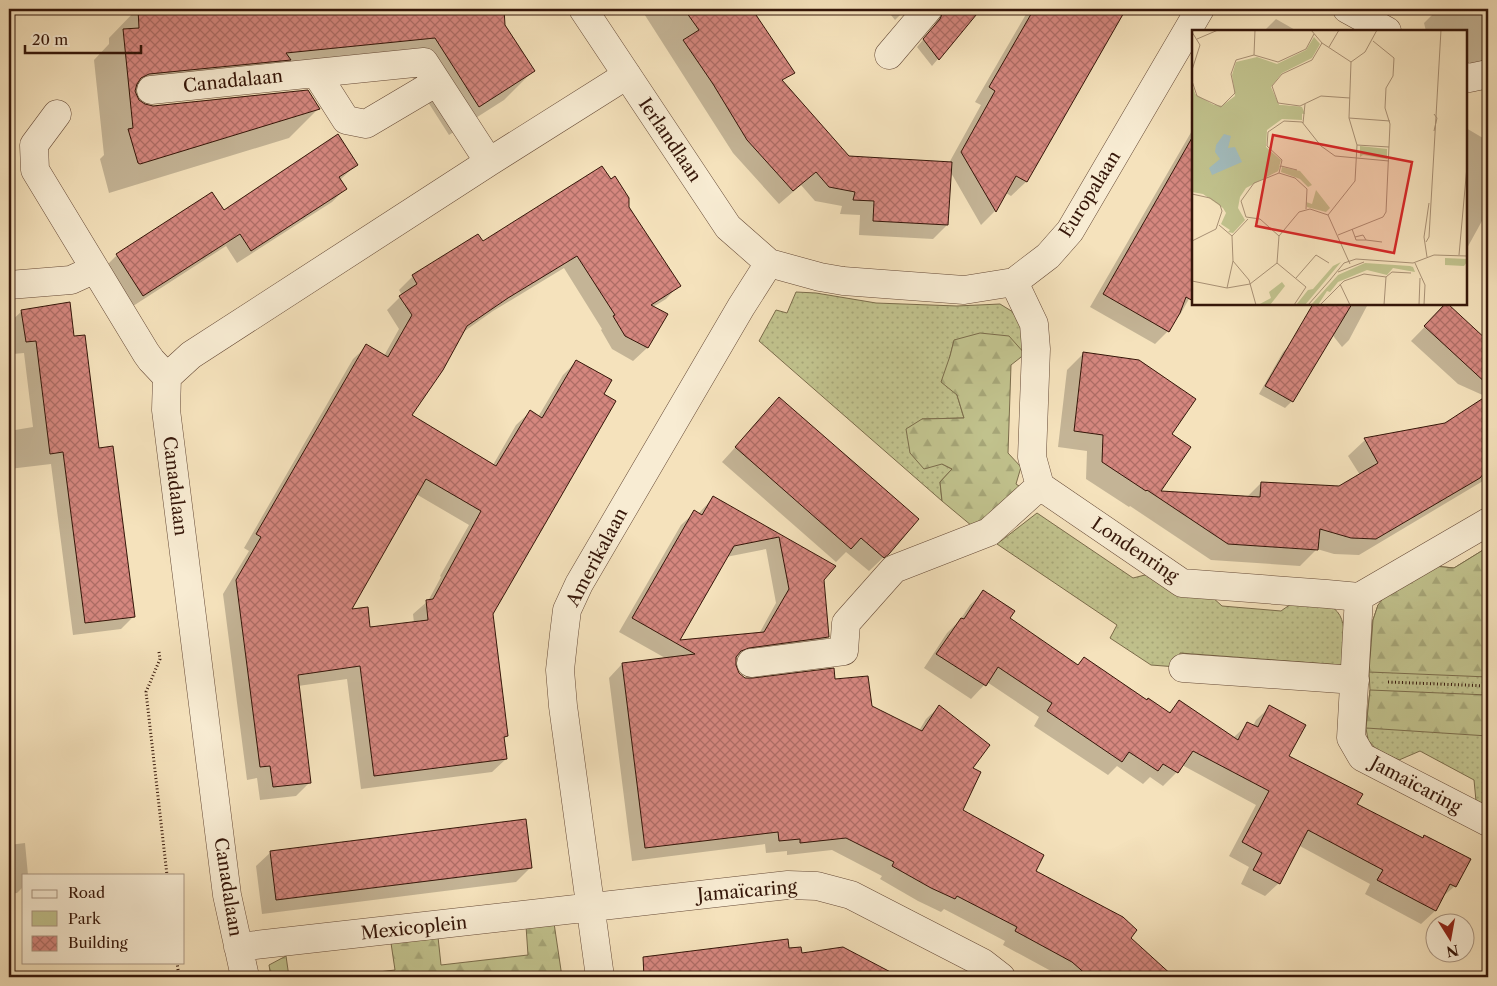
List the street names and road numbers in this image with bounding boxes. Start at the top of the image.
street label: Canadalaan [182,65,284,97]
street label: Ierlandlaan [634,94,706,186]
street label: Europalaan [1055,147,1125,241]
street label: Canadalaan [158,435,192,537]
street label: Amerikalaan [561,504,632,611]
street label: Londenring [1087,513,1183,587]
street label: Jamaïcaring [1364,750,1466,818]
street label: Canadalaan [209,836,247,938]
street label: Jamaïcaring [693,876,798,907]
street label: Mexicoplein [360,911,468,945]

